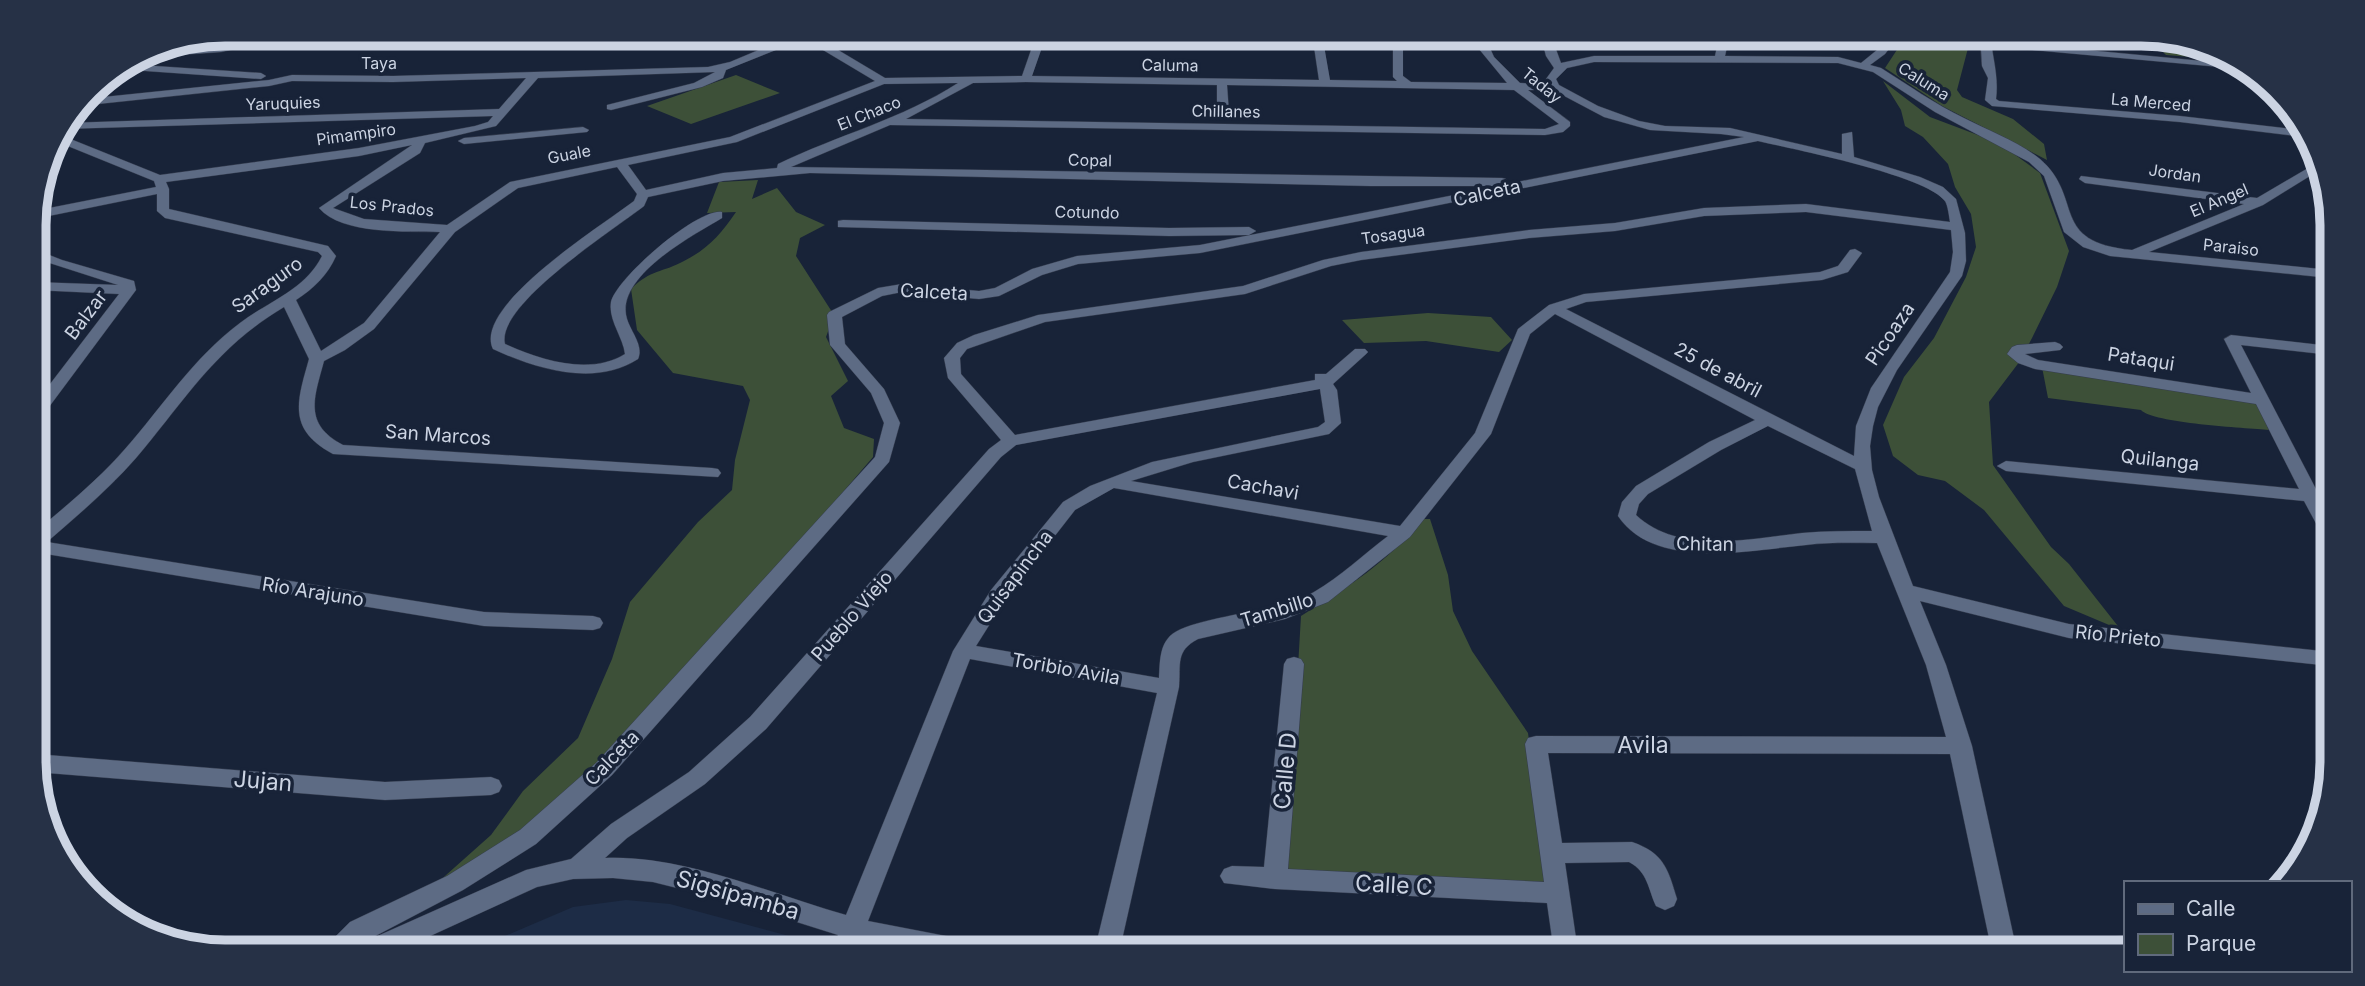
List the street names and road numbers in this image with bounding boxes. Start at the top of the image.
street label: Taya [361,53,397,73]
street label: Caluma [1141,55,1199,75]
street label: Caluma [1895,57,1953,105]
street label: Taday [1518,63,1566,107]
street label: La Merced [2110,89,2192,115]
street label: El Chaco [834,91,904,135]
street label: Yaruquies [245,92,321,114]
street label: Chillanes [1191,100,1261,122]
street label: Pimampiro [315,119,397,149]
street label: Guale [546,140,592,168]
street label: Copal [1068,150,1112,170]
street label: Jordan [2148,159,2202,187]
street label: Calceta [1451,175,1523,211]
street label: El Angel [2187,179,2251,221]
street label: Los Prados [349,192,435,220]
street label: Cotundo [1054,201,1120,223]
street label: Tosagua [1360,220,1426,248]
street label: Paraiso [2202,234,2260,260]
street label: Saraguro [227,252,307,318]
street label: Calceta [899,279,969,305]
street label: Balzar [60,286,112,344]
street label: Picoaza [1861,298,1919,370]
street label: 25 de abril [1670,337,1766,403]
street label: Pataqui [2106,342,2176,376]
street label: San Marcos [384,420,492,450]
street label: Quilanga [2119,444,2201,476]
street label: Cachavi [1225,469,1301,505]
street label: Quisapincha [972,526,1058,628]
street label: Chitan [1676,532,1734,556]
street label: Pueblo Viejo [807,566,897,666]
street label: Río Arajuno [260,573,366,611]
street label: Tambillo [1238,588,1316,632]
street label: Río Prieto [2074,620,2162,652]
street label: Toribio Avila [1010,648,1122,690]
street label: Calceta [580,726,644,790]
street label: Calle D [1268,731,1302,811]
street label: Avila [1617,731,1669,759]
street label: Jujan [232,764,294,798]
street label: Sigsipamba [673,864,803,926]
street label: Calle C [1355,869,1433,901]

